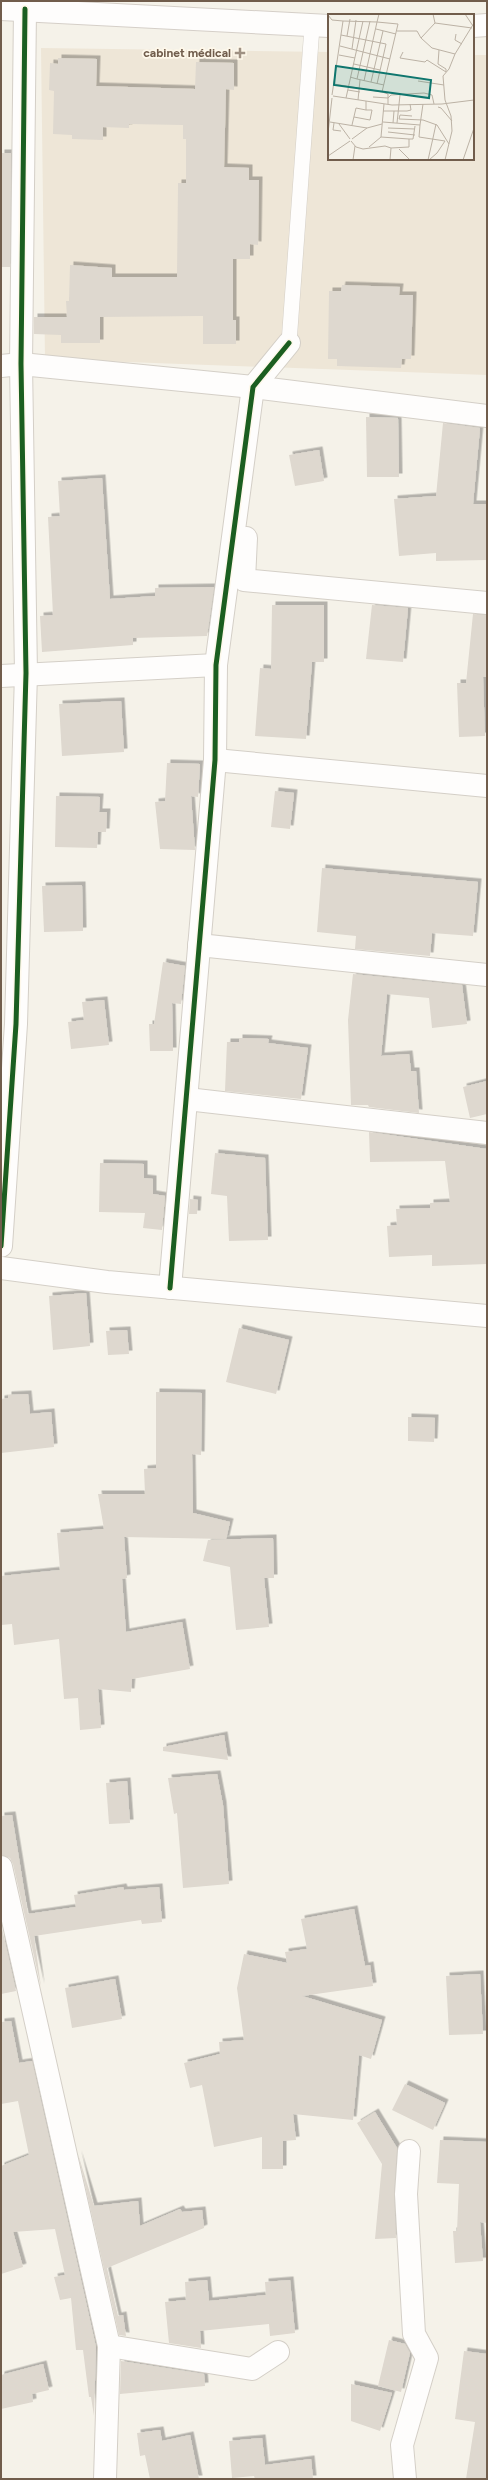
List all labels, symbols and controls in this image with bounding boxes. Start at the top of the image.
inset map [328,14,474,160]
place label: cabinet médical [143,46,231,60]
marker: cabinet médical [234,47,246,59]

